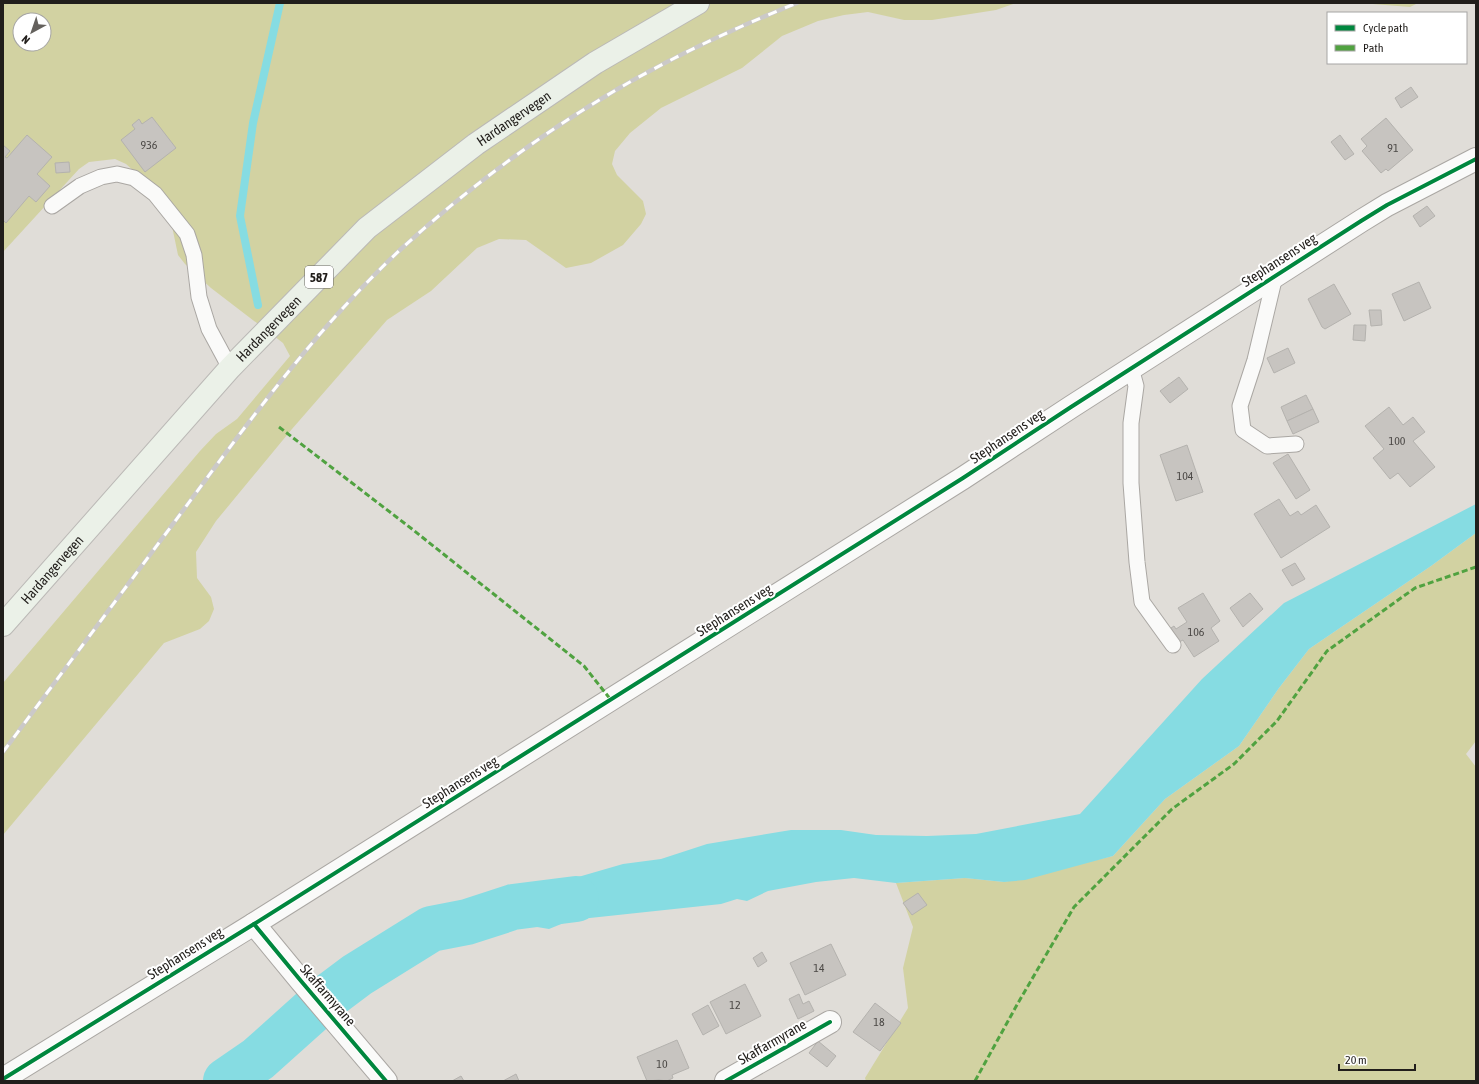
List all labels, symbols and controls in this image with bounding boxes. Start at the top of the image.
north arrow [12,12,52,52]
legend [1327,12,1467,64]
text: Cycle path [1363,21,1408,35]
text: N [19,33,32,46]
text: Path [1363,41,1384,55]
street label: Hardangervegen [474,88,554,149]
house number: 936 [141,138,158,152]
house number: 91 [1387,141,1399,155]
street label: Stephansens veg [1239,230,1319,290]
road number: 587 [305,266,333,288]
street label: Hardangervegen [233,292,304,365]
street label: Stephansens veg [967,405,1047,467]
house number: 100 [1389,434,1406,448]
house number: 104 [1177,469,1194,483]
street label: Hardangervegen [18,532,86,607]
street label: Stephansens veg [693,580,775,640]
house number: 106 [1188,625,1205,639]
street label: Stephansens veg [419,752,501,812]
street label: Stephansens veg [144,923,226,983]
street label: Skaffarmyrane [297,961,359,1029]
house number: 14 [813,961,825,975]
house number: 12 [729,998,741,1012]
house number: 18 [873,1015,885,1029]
street label: Skaffarmyrane [735,1016,809,1068]
scale bar [1339,1046,1415,1072]
text: 20 m [1345,1053,1367,1067]
house number: 10 [656,1057,668,1071]

